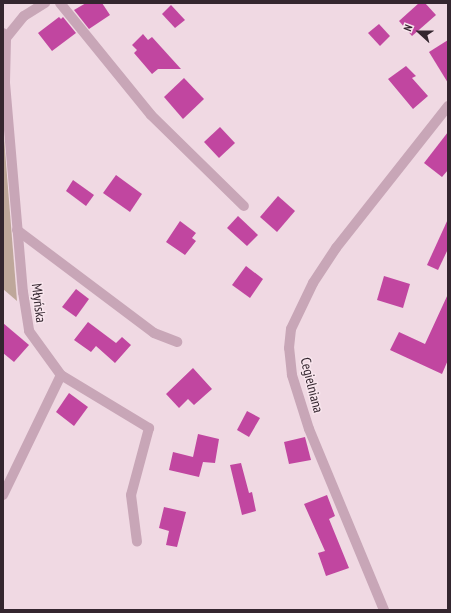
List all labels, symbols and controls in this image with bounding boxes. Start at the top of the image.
north arrow [399,12,439,52]
text: N [400,22,415,33]
street label: Młyńska [28,282,50,324]
street label: Cegielniana [297,356,327,414]

